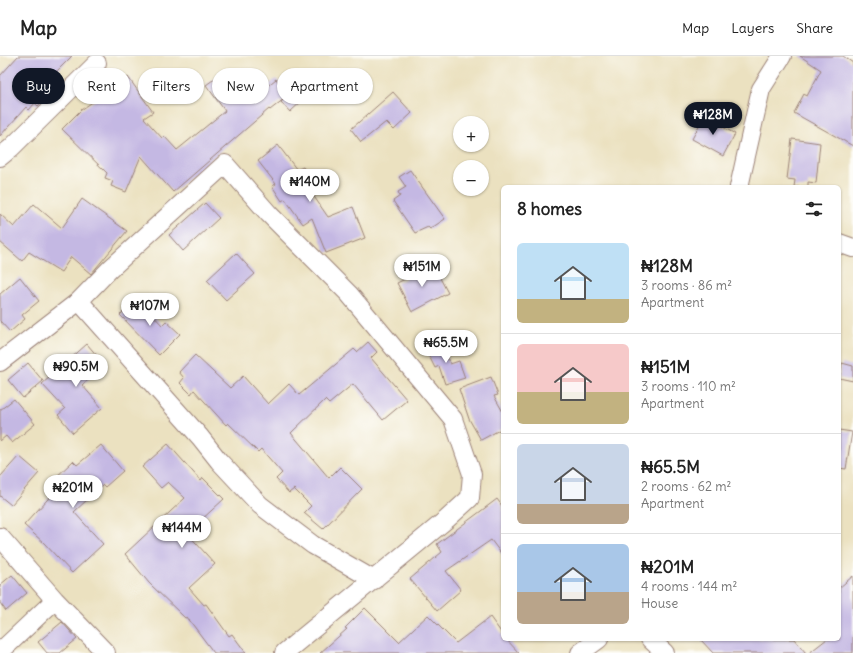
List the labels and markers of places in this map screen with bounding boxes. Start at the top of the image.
pin: ₦128M [685,102,741,136]
pin: ₦140M [282,169,338,203]
pin: ₦151M [394,254,450,288]
pin: ₦107M [122,293,178,327]
pin: ₦65.5M [413,330,479,364]
pin: ₦90.5M [43,354,109,388]
pin: ₦201M [45,475,101,509]
pin: ₦144M [154,515,210,549]

